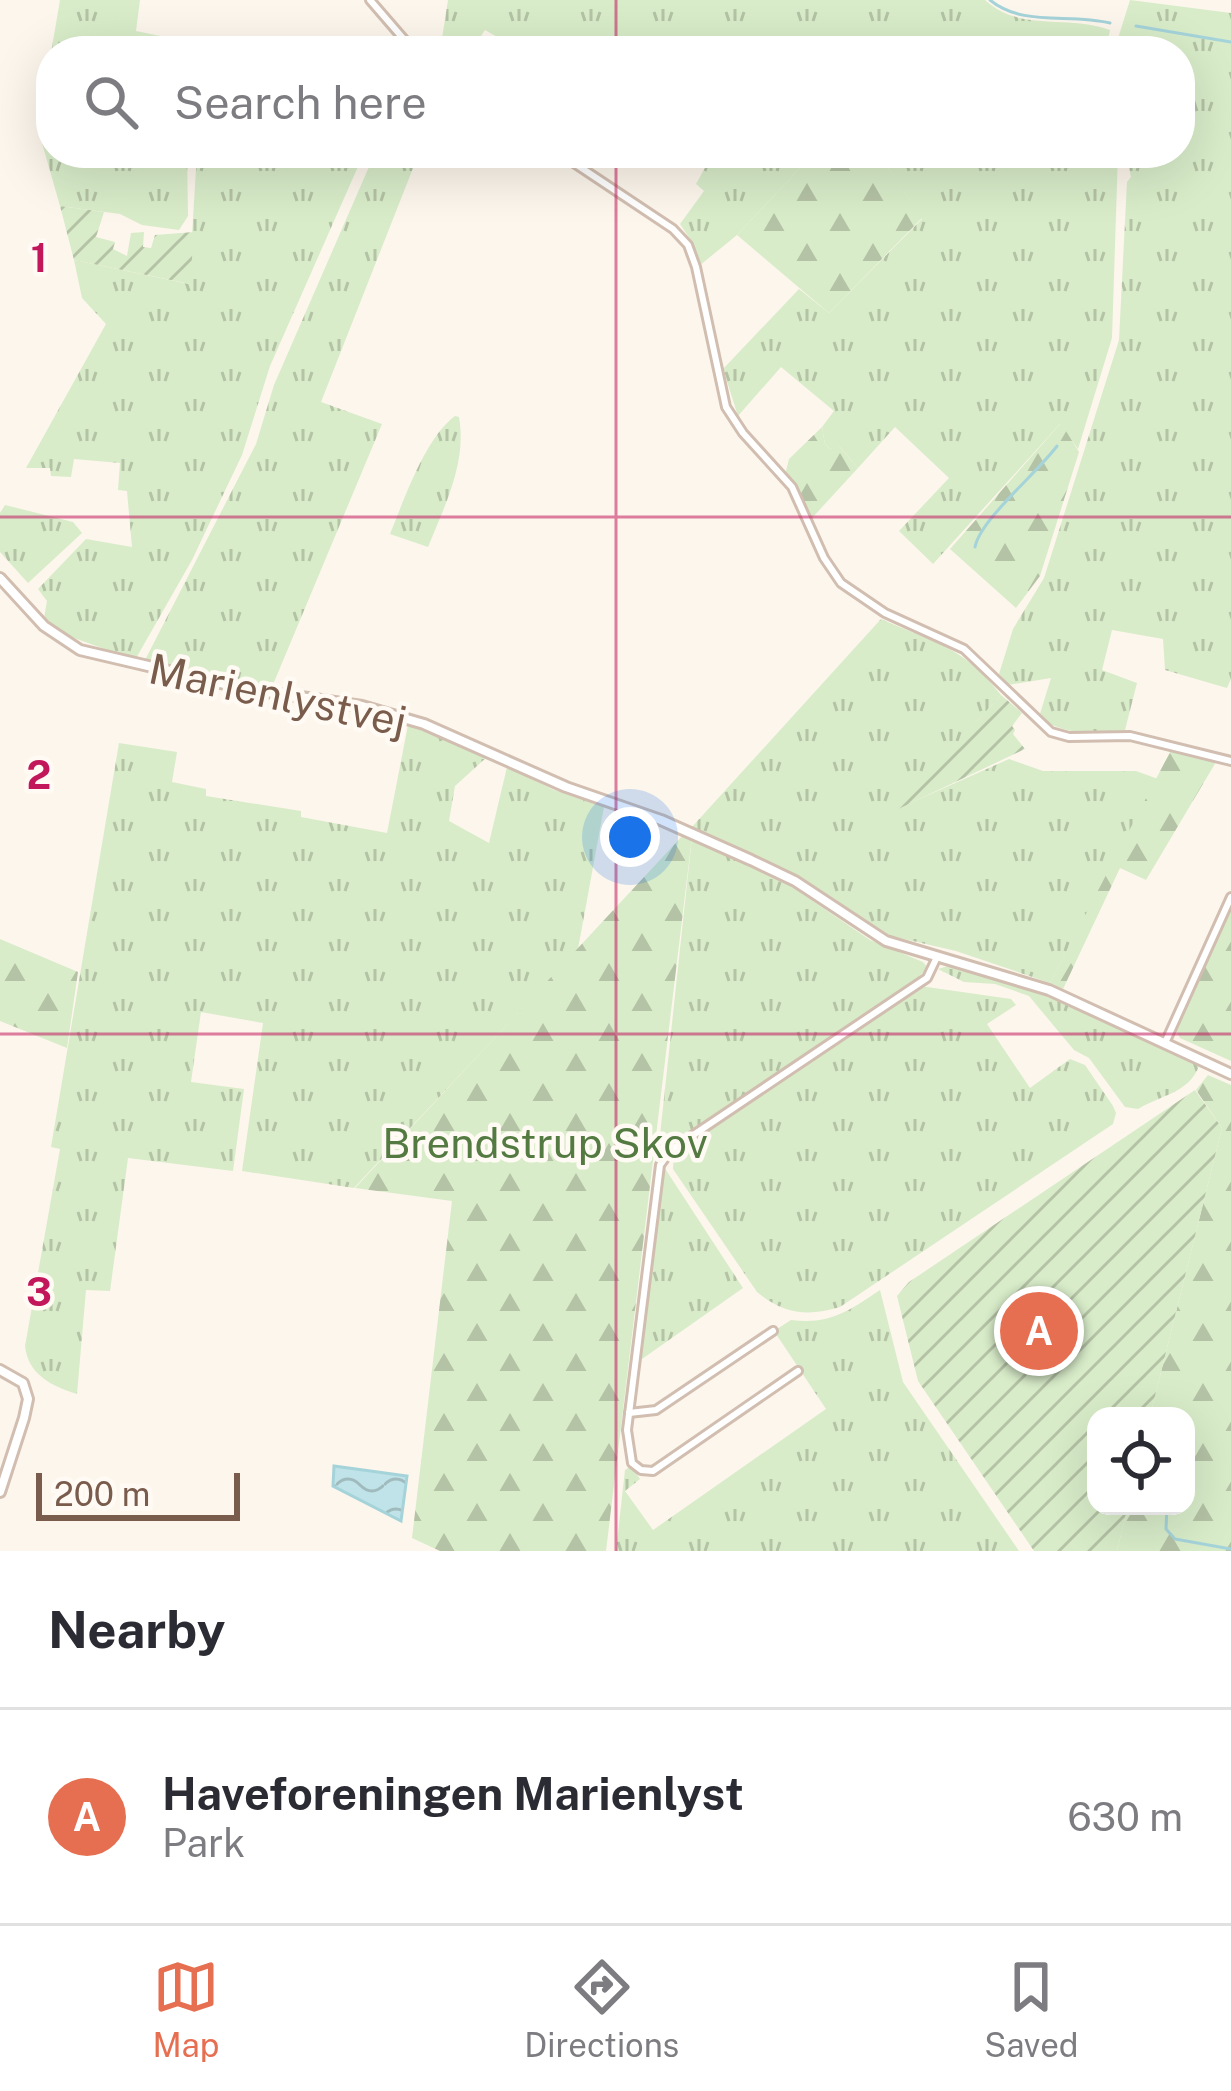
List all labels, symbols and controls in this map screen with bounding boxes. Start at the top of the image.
search box [36,36,1195,168]
icon: search [78,69,144,135]
text: Search here [174,76,427,129]
text: 1 [31,235,47,281]
street label: Marienlystvej [145,643,411,746]
text: 2 [27,752,51,798]
your location [600,807,660,867]
park label: Brendstrup Skov [382,1118,708,1167]
text: 3 [26,1269,52,1315]
pin: A [1000,1286,1078,1376]
map controls [1087,1407,1195,1515]
button: locate [1087,1407,1195,1515]
scale bar [36,1467,240,1520]
text: 200 m [54,1475,150,1513]
text: Nearby [48,1600,225,1659]
text: Haveforeningen Marienlyst [162,1767,744,1820]
text: A [73,1794,101,1840]
text: 630 m [1068,1794,1183,1840]
text: Park [162,1820,245,1866]
tab: Map [152,1954,219,2064]
tab: Directions [524,1954,679,2064]
tab: Saved [984,1954,1079,2064]

